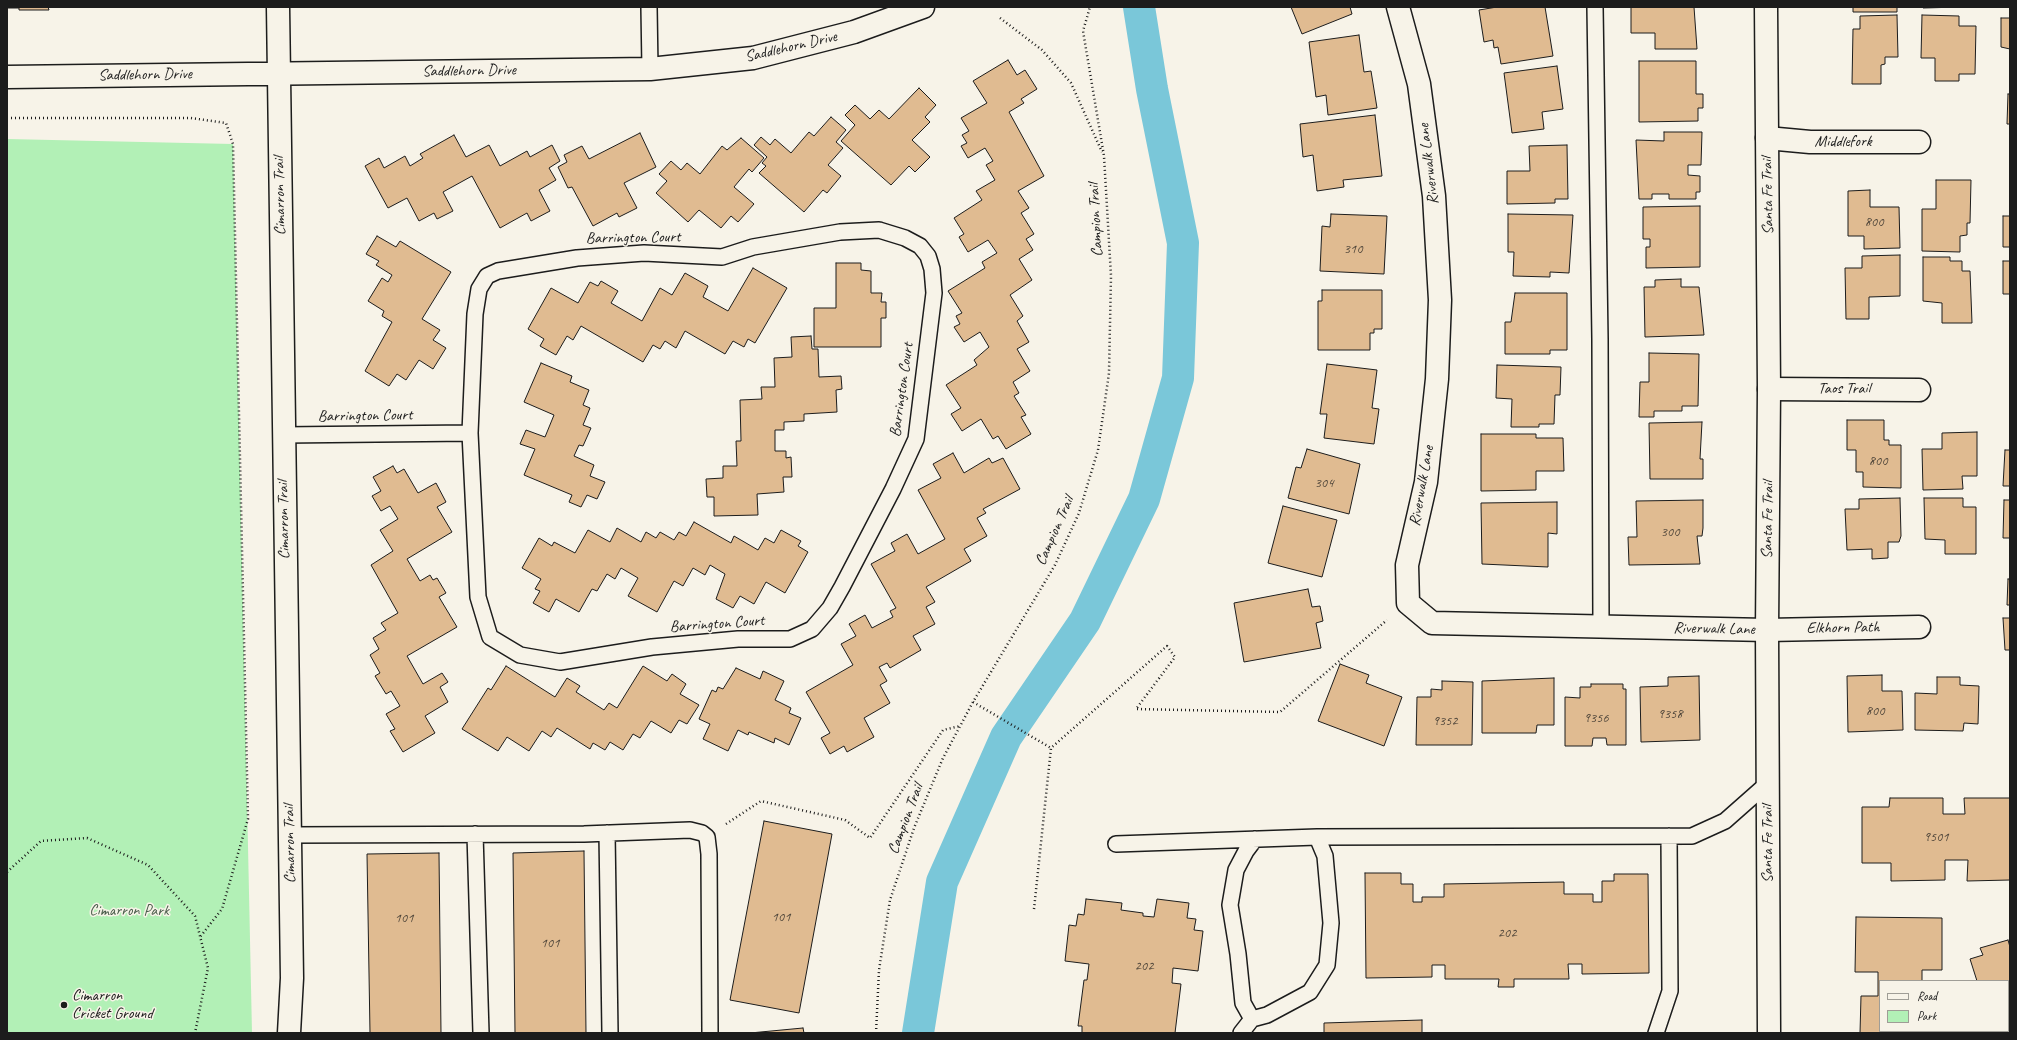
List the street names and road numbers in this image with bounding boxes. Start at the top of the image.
street label: Saddlehorn Drive [743,27,839,67]
street label: Saddlehorn Drive [422,61,516,81]
street label: Saddlehorn Drive [98,65,192,85]
street label: Riverwalk Lane [1415,122,1443,206]
street label: Middlefork [1814,132,1872,152]
street label: Cimarron Trail [270,157,290,235]
street label: Santa Fe Trail [1758,157,1778,235]
street label: Campion Trail [1084,183,1108,257]
street label: Barrington Court [585,228,681,248]
street label: Barrington Court [886,342,918,438]
street label: Taos Trail [1818,379,1870,399]
street label: Barrington Court [317,406,413,426]
street label: Riverwalk Lane [1405,444,1439,528]
street label: Cimarron Trail [274,481,294,559]
street label: Santa Fe Trail [1758,481,1778,559]
street label: Campion Trail [1031,493,1079,569]
street label: Barrington Court [669,611,765,637]
street label: Elkhorn Path [1806,618,1880,638]
street label: Riverwalk Lane [1673,619,1755,639]
street label: Campion Trail [884,781,928,857]
street label: Cimarron Trail [280,805,300,883]
street label: Santa Fe Trail [1758,805,1778,883]

